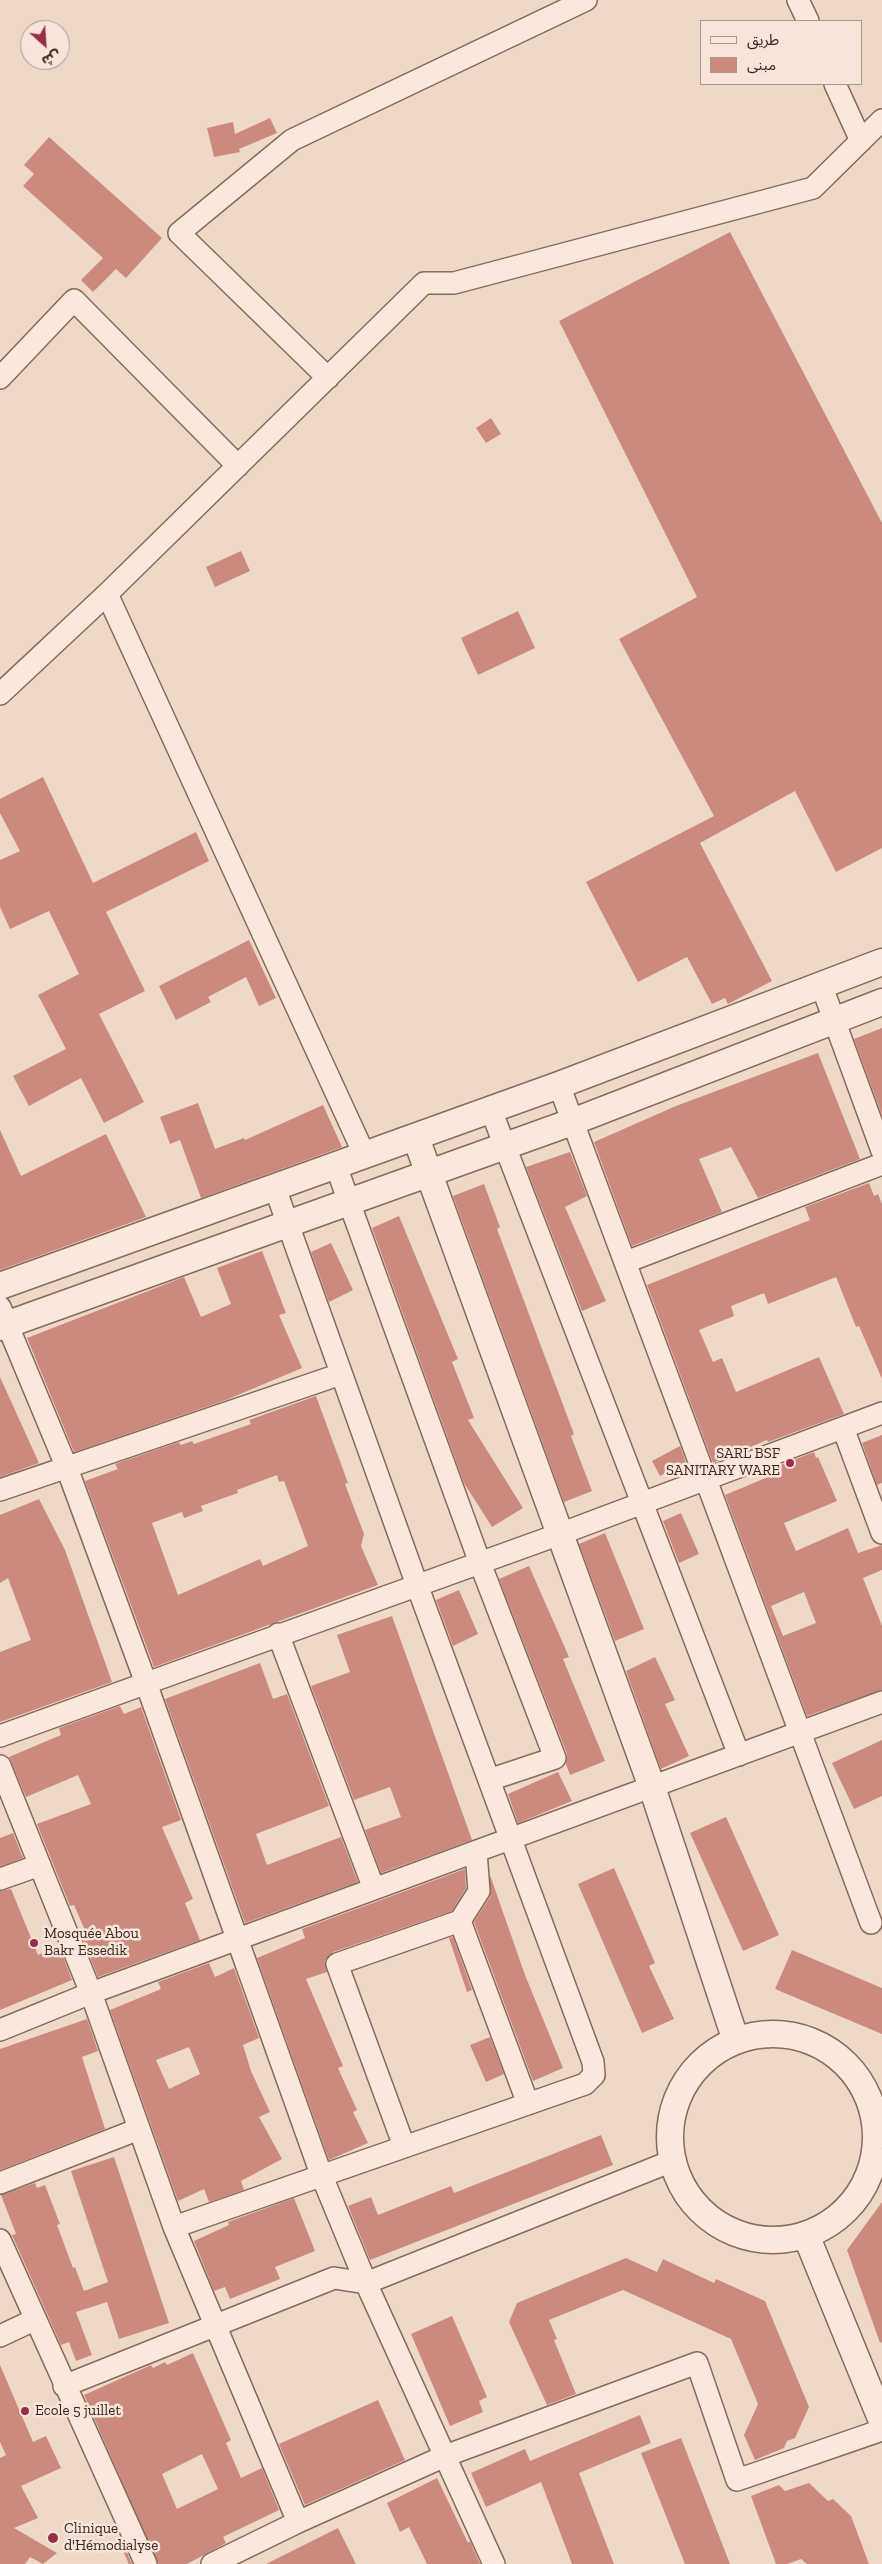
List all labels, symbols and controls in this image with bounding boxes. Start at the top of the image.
north arrow [20,20,70,70]
legend [700,20,862,85]
text: طريق [747,31,779,49]
text: ش [39,46,64,70]
text: مبنى [747,56,776,74]
place label: SARL BSF SANITARY WARE [666,1445,780,1480]
marker: SARL BSF SANITARY WARE [784,1457,796,1469]
place label: Mosquée Abou Bakr Essedik [44,1925,139,1960]
marker: Mosquée Abou Bakr Essedik [28,1937,40,1949]
place label: Ecole 5 juillet [35,2402,121,2420]
marker: Ecole 5 juillet [19,2405,31,2417]
place label: Clinique d'Hémodialyse [64,2520,158,2555]
marker: Clinique d'Hémodialyse [46,2531,60,2545]

